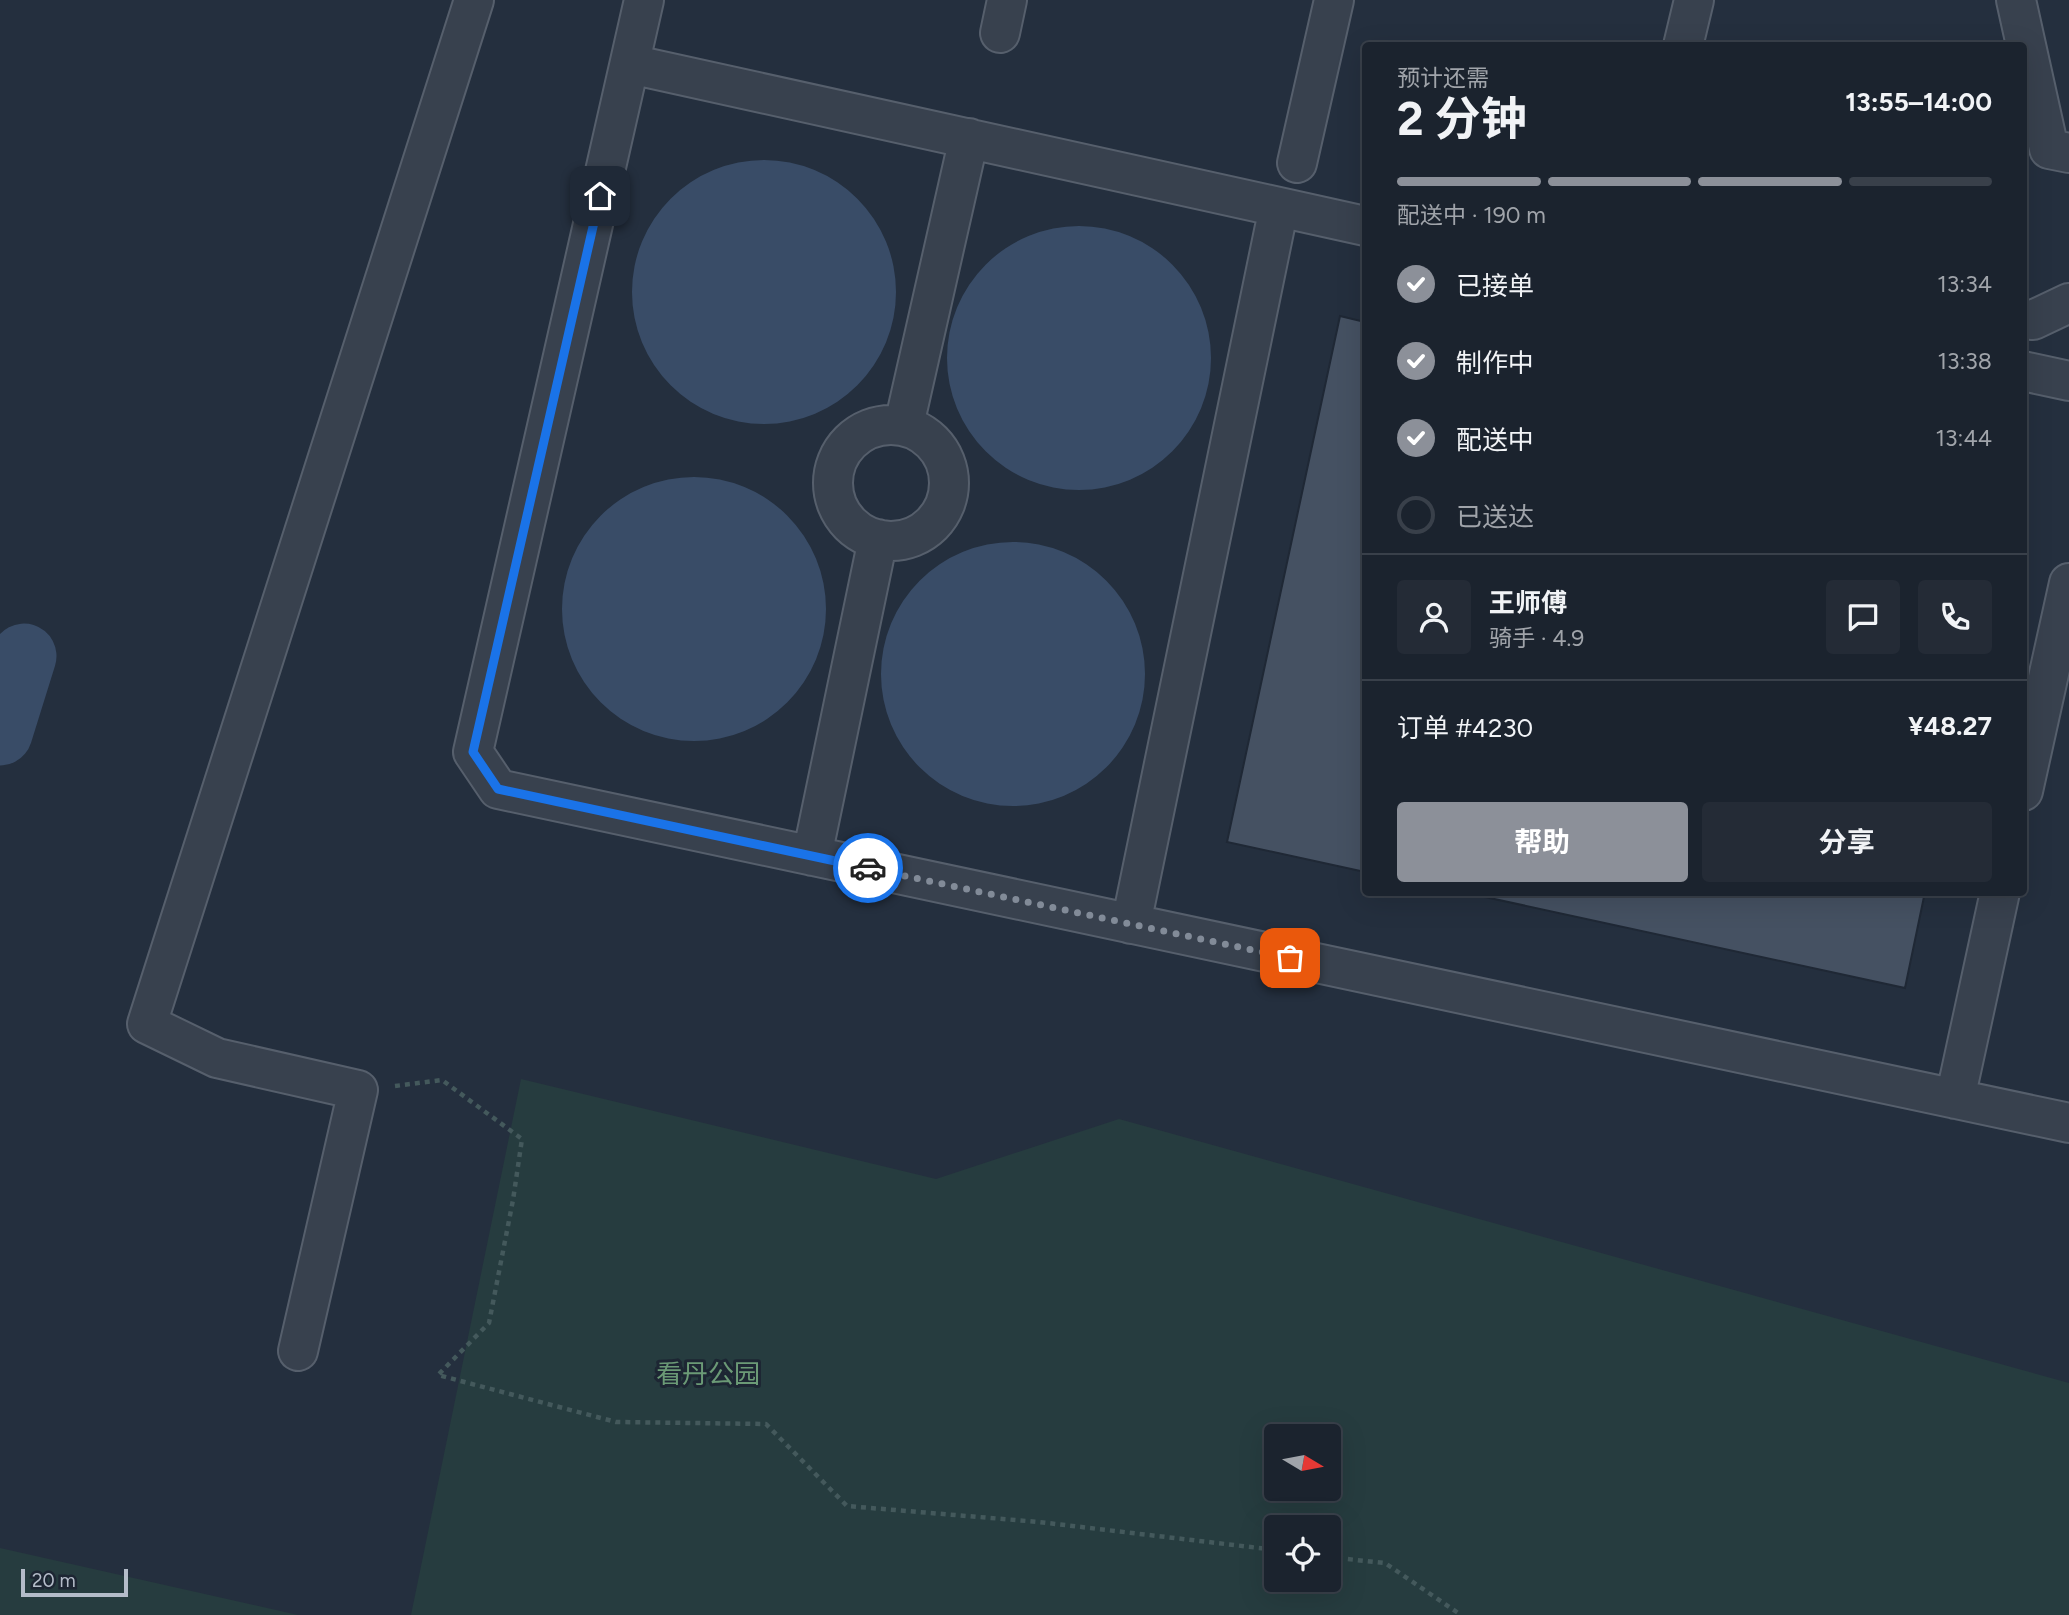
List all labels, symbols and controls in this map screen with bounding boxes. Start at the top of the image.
text: 预计还需 [1397,64,1489,92]
text: 13:55–14:00 [1845,86,1992,118]
text: 2 分钟 [1397,91,1527,147]
pin [570,166,630,226]
icon: home [581,177,619,215]
text: 配送中 · 190 m [1397,201,1546,229]
icon: check [1397,265,1435,303]
text: 已接单 [1456,270,1534,302]
text: 13:34 [1937,270,1992,298]
icon: check [1397,342,1435,380]
text: 制作中 [1456,347,1534,379]
text: 13:38 [1938,347,1992,375]
icon: check [1397,419,1435,457]
text: 配送中 [1456,424,1534,456]
text: 13:44 [1936,424,1992,452]
text: 已送达 [1456,501,1534,533]
button: person [1397,580,1471,654]
button: chat [1826,580,1900,654]
button: phone [1918,580,1992,654]
text: 王师傅 [1489,587,1567,619]
text: 骑手 · 4.9 [1489,624,1584,652]
text: ¥48.27 [1908,710,1992,742]
text: 订单 #4230 [1397,712,1533,744]
button: 帮助 [1397,802,1688,882]
button: 分享 [1702,802,1992,882]
courier [833,833,903,903]
icon: car [849,849,887,887]
pin [1260,928,1320,988]
icon: bag [1271,939,1309,977]
park label: 看丹公园 [656,1358,760,1390]
north arrow [1264,1424,1340,1502]
map controls [1264,1424,1341,1592]
button: locate [1264,1515,1341,1592]
scale bar [21,1566,128,1598]
text: 20 m [32,1569,76,1592]

